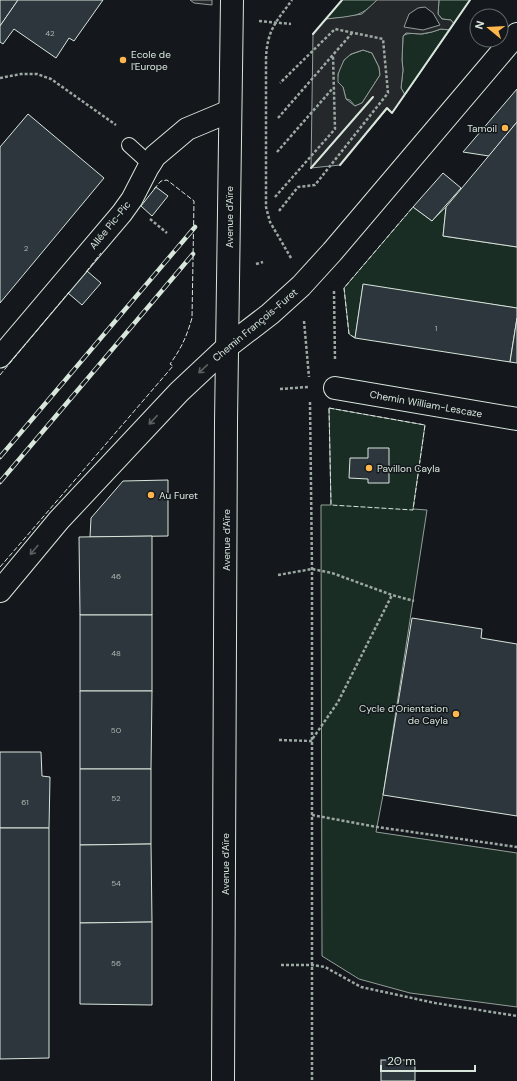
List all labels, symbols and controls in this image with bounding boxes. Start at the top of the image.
north arrow [469,8,509,48]
text: N [472,19,487,31]
house number: 42 [45,28,55,38]
place label: Ecole de l'Europe [131,48,171,73]
marker: Ecole de l'Europe [118,55,128,65]
place label: Tamoil [467,122,497,135]
marker: Tamoil [500,123,510,133]
street label: Avenue d'Aïre [223,186,236,248]
street label: Allée Pic-Pic [87,198,134,252]
house number: 2 [24,243,29,253]
street label: Chemin François-Furet [210,286,300,364]
house number: 1 [435,323,437,333]
one-way arrow [198,364,208,374]
street label: Chemin William-Lescaze [369,388,484,420]
one-way arrow [148,415,158,425]
place label: Pavillon Cayla [377,462,440,475]
marker: Pavillon Cayla [364,463,374,473]
place label: Au Furet [159,489,198,502]
marker: Au Furet [146,490,156,500]
street label: Avenue d'Aïre [220,509,233,571]
one-way arrow [30,545,39,556]
house number: 46 [111,571,121,581]
house number: 48 [111,648,121,658]
place label: Cycle d'Orientation de Cayla [359,702,448,727]
marker: Cycle d'Orientation de Cayla [451,709,461,719]
house number: 50 [111,725,122,735]
house number: 52 [111,793,121,803]
house number: 61 [21,797,29,807]
street label: Avenue d'Aïre [219,833,232,895]
house number: 54 [111,878,121,888]
house number: 56 [111,958,121,968]
scale bar [381,1047,475,1073]
text: 20 m [387,1053,416,1069]

